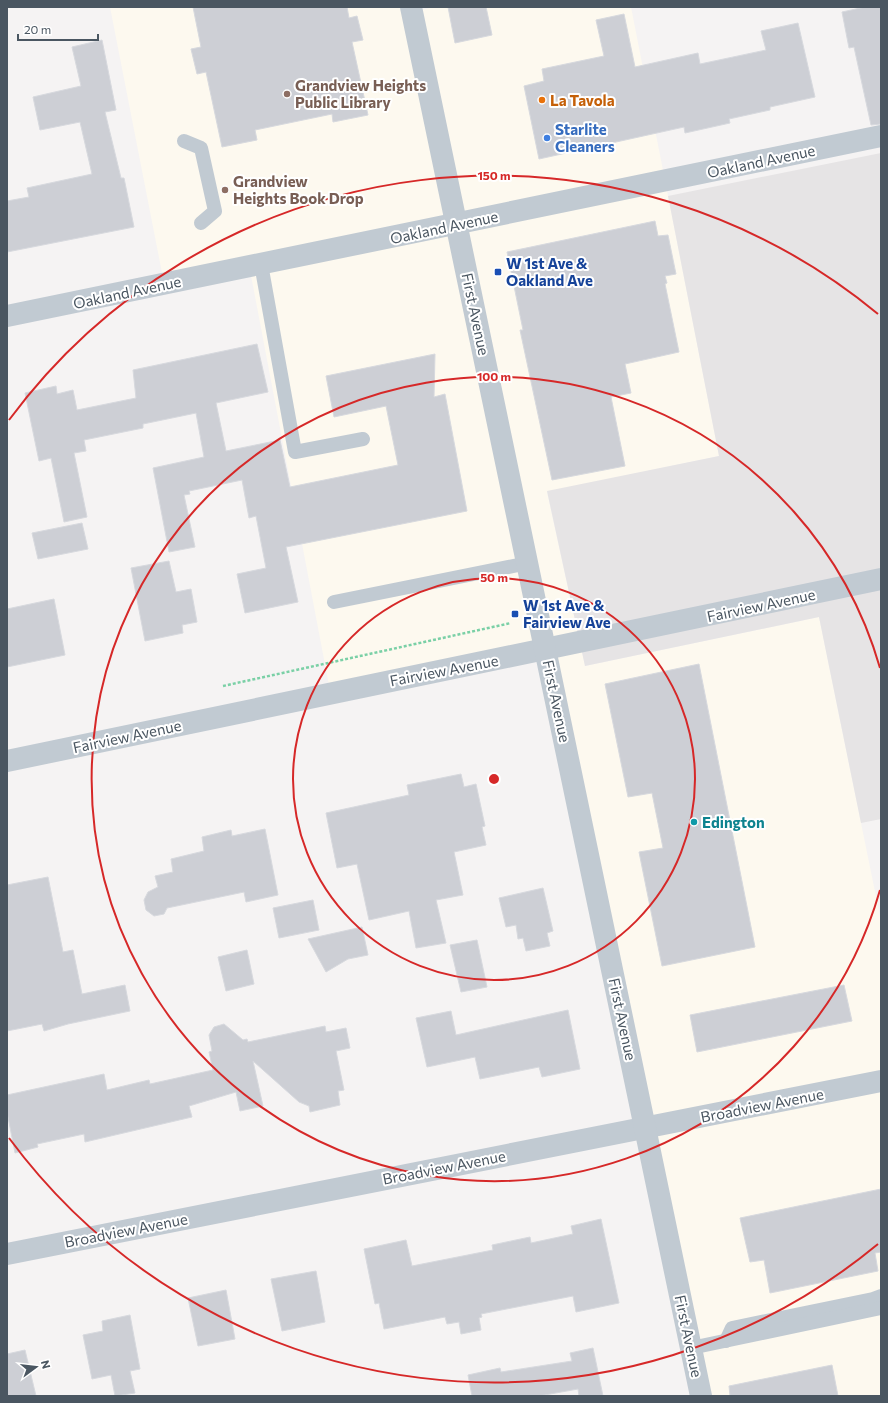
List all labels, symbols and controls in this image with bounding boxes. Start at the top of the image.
scale bar [18,16,98,42]
text: 20 m [24,22,51,36]
place label: Grandview Heights Public Library [295,76,426,111]
marker: Grandview Heights Public Library [282,89,292,99]
place label: La Tavola [550,91,615,109]
marker: La Tavola [537,95,547,105]
place label: Starlite Cleaners [555,120,615,155]
marker: Starlite Cleaners [542,133,552,143]
street label: Oakland Avenue [705,141,817,181]
text: 150 m [477,168,511,182]
place label: Grandview Heights Book Drop [233,172,364,207]
marker: Grandview Heights Book Drop [220,185,230,195]
street label: Oakland Avenue [388,207,500,247]
place label: W 1st Ave & Oakland Ave [506,254,593,289]
marker: W 1st Ave & Oakland Ave [493,267,503,277]
street label: First Avenue [458,271,494,357]
street label: Oakland Avenue [71,272,183,312]
text: 100 m [477,369,511,383]
text: 50 m [480,570,508,584]
street label: Fairview Avenue [705,585,817,625]
place label: W 1st Ave & Fairview Ave [523,596,611,631]
marker: W 1st Ave & Fairview Ave [510,609,520,619]
street label: Fairview Avenue [388,651,500,689]
street label: First Avenue [539,658,575,744]
street label: Fairview Avenue [71,716,183,756]
centre of rings [487,772,501,786]
place label: Edington [702,813,765,831]
marker: Edington [689,817,699,827]
street label: First Avenue [605,976,641,1062]
street label: Broadview Avenue [699,1084,825,1126]
street label: Broadview Avenue [381,1146,507,1188]
street label: Broadview Avenue [63,1209,189,1251]
street label: First Avenue [671,1293,707,1379]
north arrow [16,1347,56,1387]
text: N [39,1359,53,1370]

